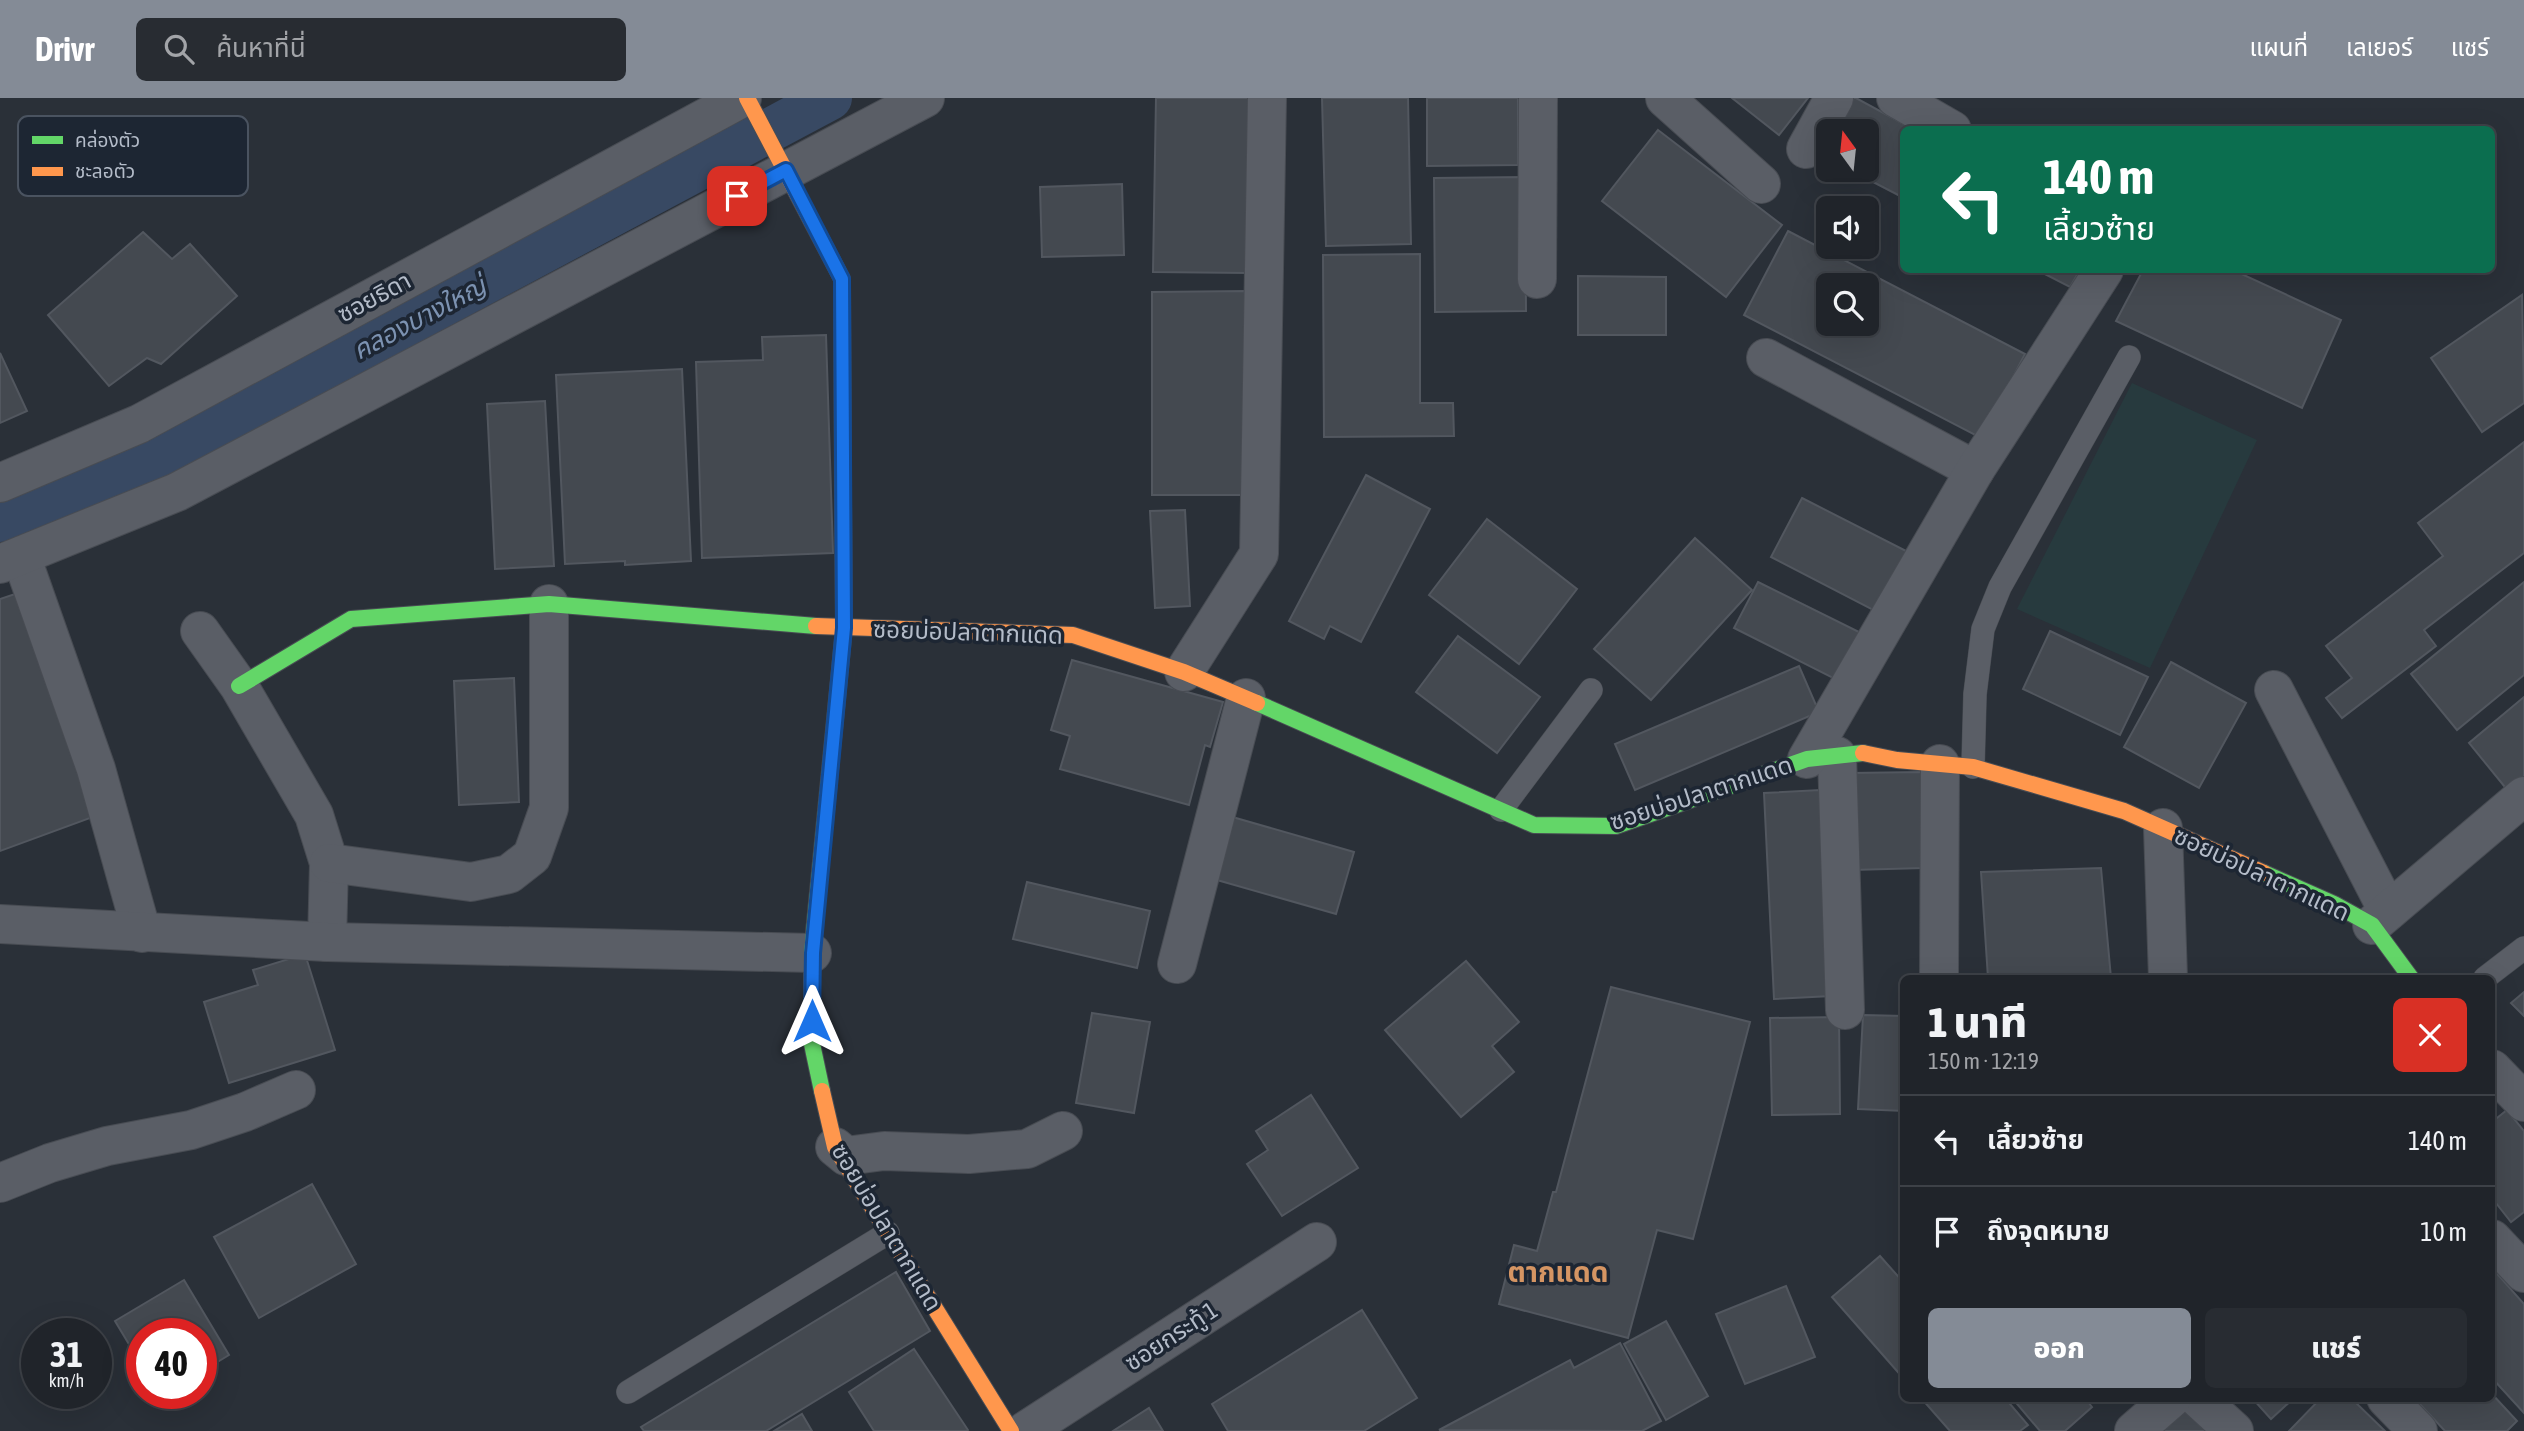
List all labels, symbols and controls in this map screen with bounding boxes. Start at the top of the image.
search box [136,18,626,81]
text: Drivr [35,30,94,68]
icon: search [160,30,198,68]
text: ค้นหาที่นี่ [216,33,306,63]
text: แผนที่ [2250,34,2308,61]
text: เลเยอร์ [2346,34,2413,61]
text: แชร์ [2451,34,2489,61]
legend [18,116,248,196]
north arrow [1816,119,1880,182]
map controls [1816,119,1879,336]
text: คล่องตัว [75,129,140,151]
text: 140 m [2043,148,2154,204]
icon: left [1928,154,2019,245]
text: ชะลอตัว [75,160,135,182]
pin [707,166,767,226]
icon: arrive [718,177,756,215]
button: sound [1816,196,1879,259]
text: เลี้ยวซ้าย [2043,210,2155,247]
street label: ซอยธิดา [333,267,415,327]
water label: คลองบางใหญ่ [347,269,494,366]
button: search [1816,273,1879,336]
street label: ซอยบ่อปลาตากแดด [873,615,1063,649]
street label: ซอยบ่อปลาตากแดด [1606,751,1796,835]
street label: ซอยบ่อปลาตากแดด [2170,822,2354,926]
position arrow [775,984,849,1058]
text: 1 นาที [1928,998,2027,1046]
button: close [2393,998,2467,1072]
text: 150 m · 12:19 [1928,1048,2039,1074]
icon: left [1928,1122,1966,1160]
text: เลี้ยวซ้าย [1987,1125,2084,1155]
text: 140 m [2408,1126,2467,1156]
street label: ซอยบ่อปลาตากแดด [827,1139,947,1315]
icon: arrive [1928,1213,1966,1251]
text: ถึงจุดหมาย [1987,1216,2110,1246]
text: 10 m [2420,1217,2467,1247]
district label: ตากแดด [1507,1256,1609,1288]
street label: ซอยกระทู้ 1 [1120,1296,1223,1378]
button: ออก [1928,1308,2191,1388]
button: แชร์ [2205,1308,2467,1388]
speed limit sign: 40 [126,1318,217,1409]
text: 31 [50,1334,83,1374]
text: km/h [49,1370,84,1391]

